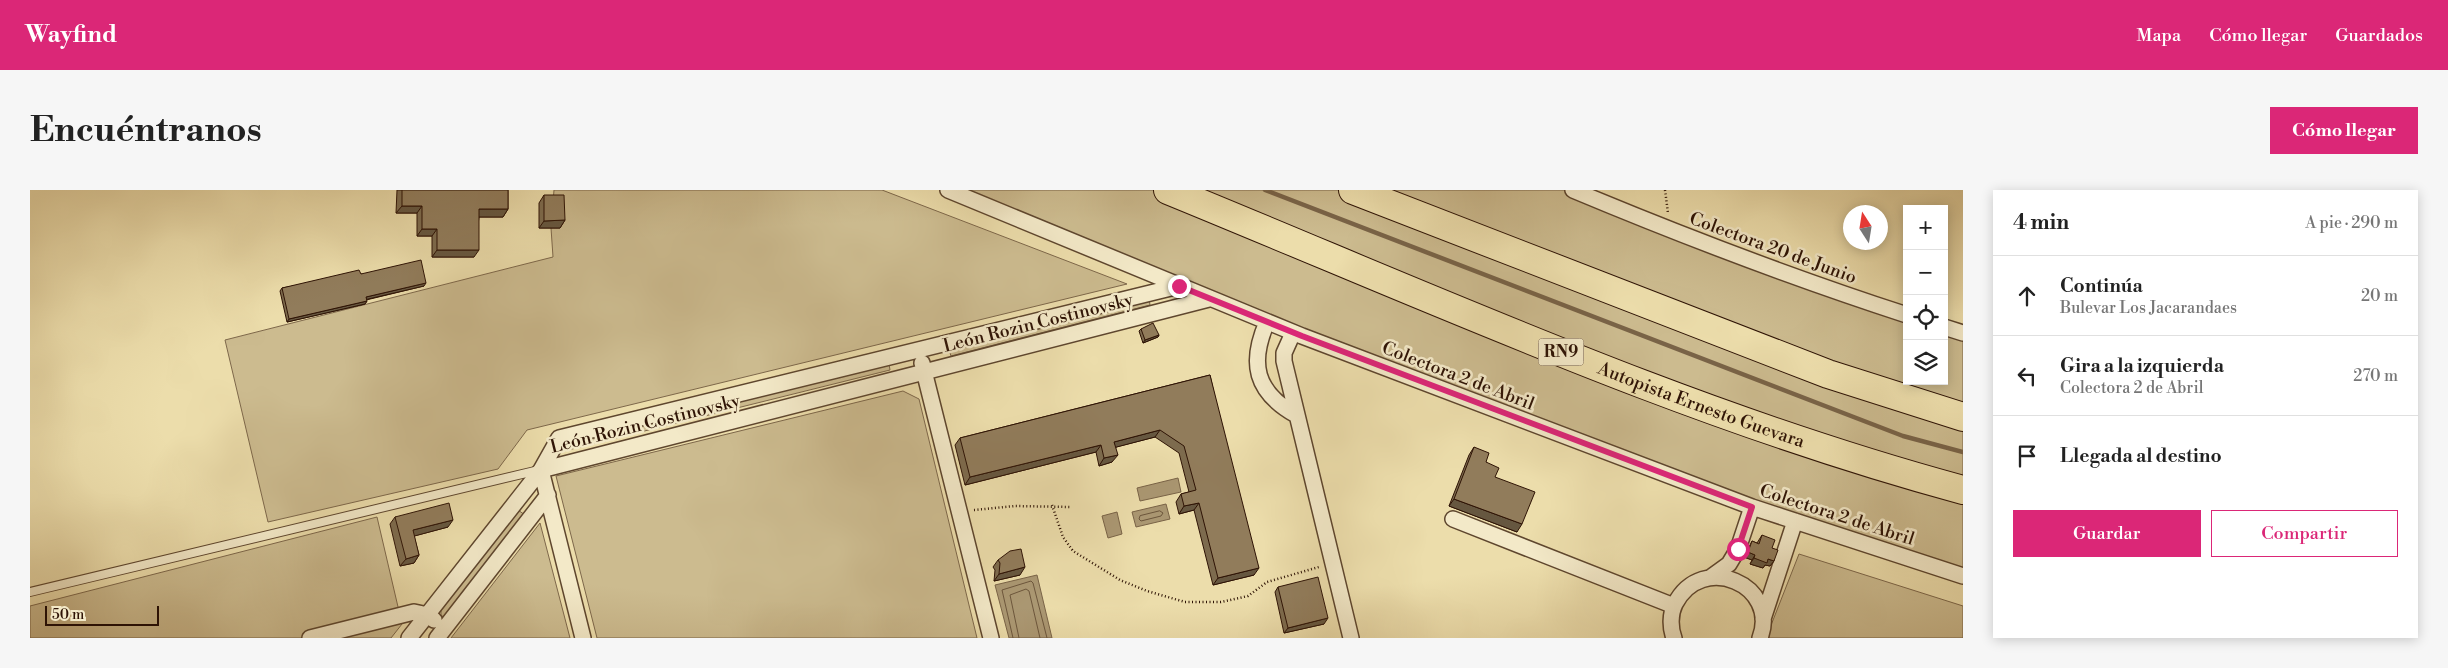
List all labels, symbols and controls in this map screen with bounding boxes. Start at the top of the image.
text: Wayfind [25,20,117,50]
text: Mapa [2137,24,2181,47]
text: Cómo llegar [2209,24,2307,47]
text: Guardados [2335,24,2423,47]
button: Cómo llegar [2270,107,2418,154]
text: Encuéntranos [30,109,262,152]
north arrow [1843,205,1888,250]
map controls [1903,205,1948,385]
button: + [1903,205,1948,250]
street label: Colectora 20 de Junio [1686,207,1860,289]
text: 4 min [2013,210,2069,236]
text: A pie · 290 m [2305,213,2398,233]
button: − [1903,250,1948,295]
text: Continúa [2060,274,2143,298]
route end [1168,275,1191,298]
icon: ahead [2013,282,2041,310]
text: 20 m [2361,286,2398,306]
street label: León Rozin Costinovsky [941,288,1136,358]
button: locate [1903,295,1948,340]
text: Bulevar Los Jacarandaes [2060,298,2237,318]
street label: Colectora 2 de Abril [1379,336,1538,416]
road number: RN9 [1538,338,1584,366]
button: layers [1903,340,1948,385]
text: Gira a la izquierda [2060,354,2224,378]
street label: Autopista Ernesto Guevara [1594,356,1808,453]
icon: left [2013,362,2041,390]
text: 270 m [2353,366,2398,386]
text: Colectora 2 de Abril [2060,378,2204,398]
street label: León Rozin Costinovsky [548,389,743,459]
icon: arrive [2013,442,2041,470]
text: Llegada al destino [2060,444,2222,468]
street label: Colectora 2 de Abril [1757,479,1918,551]
button: Guardar [2013,510,2201,557]
button: Compartir [2211,510,2398,557]
route start [1727,538,1750,561]
scale bar [45,603,159,626]
text: 50 m [52,606,84,624]

